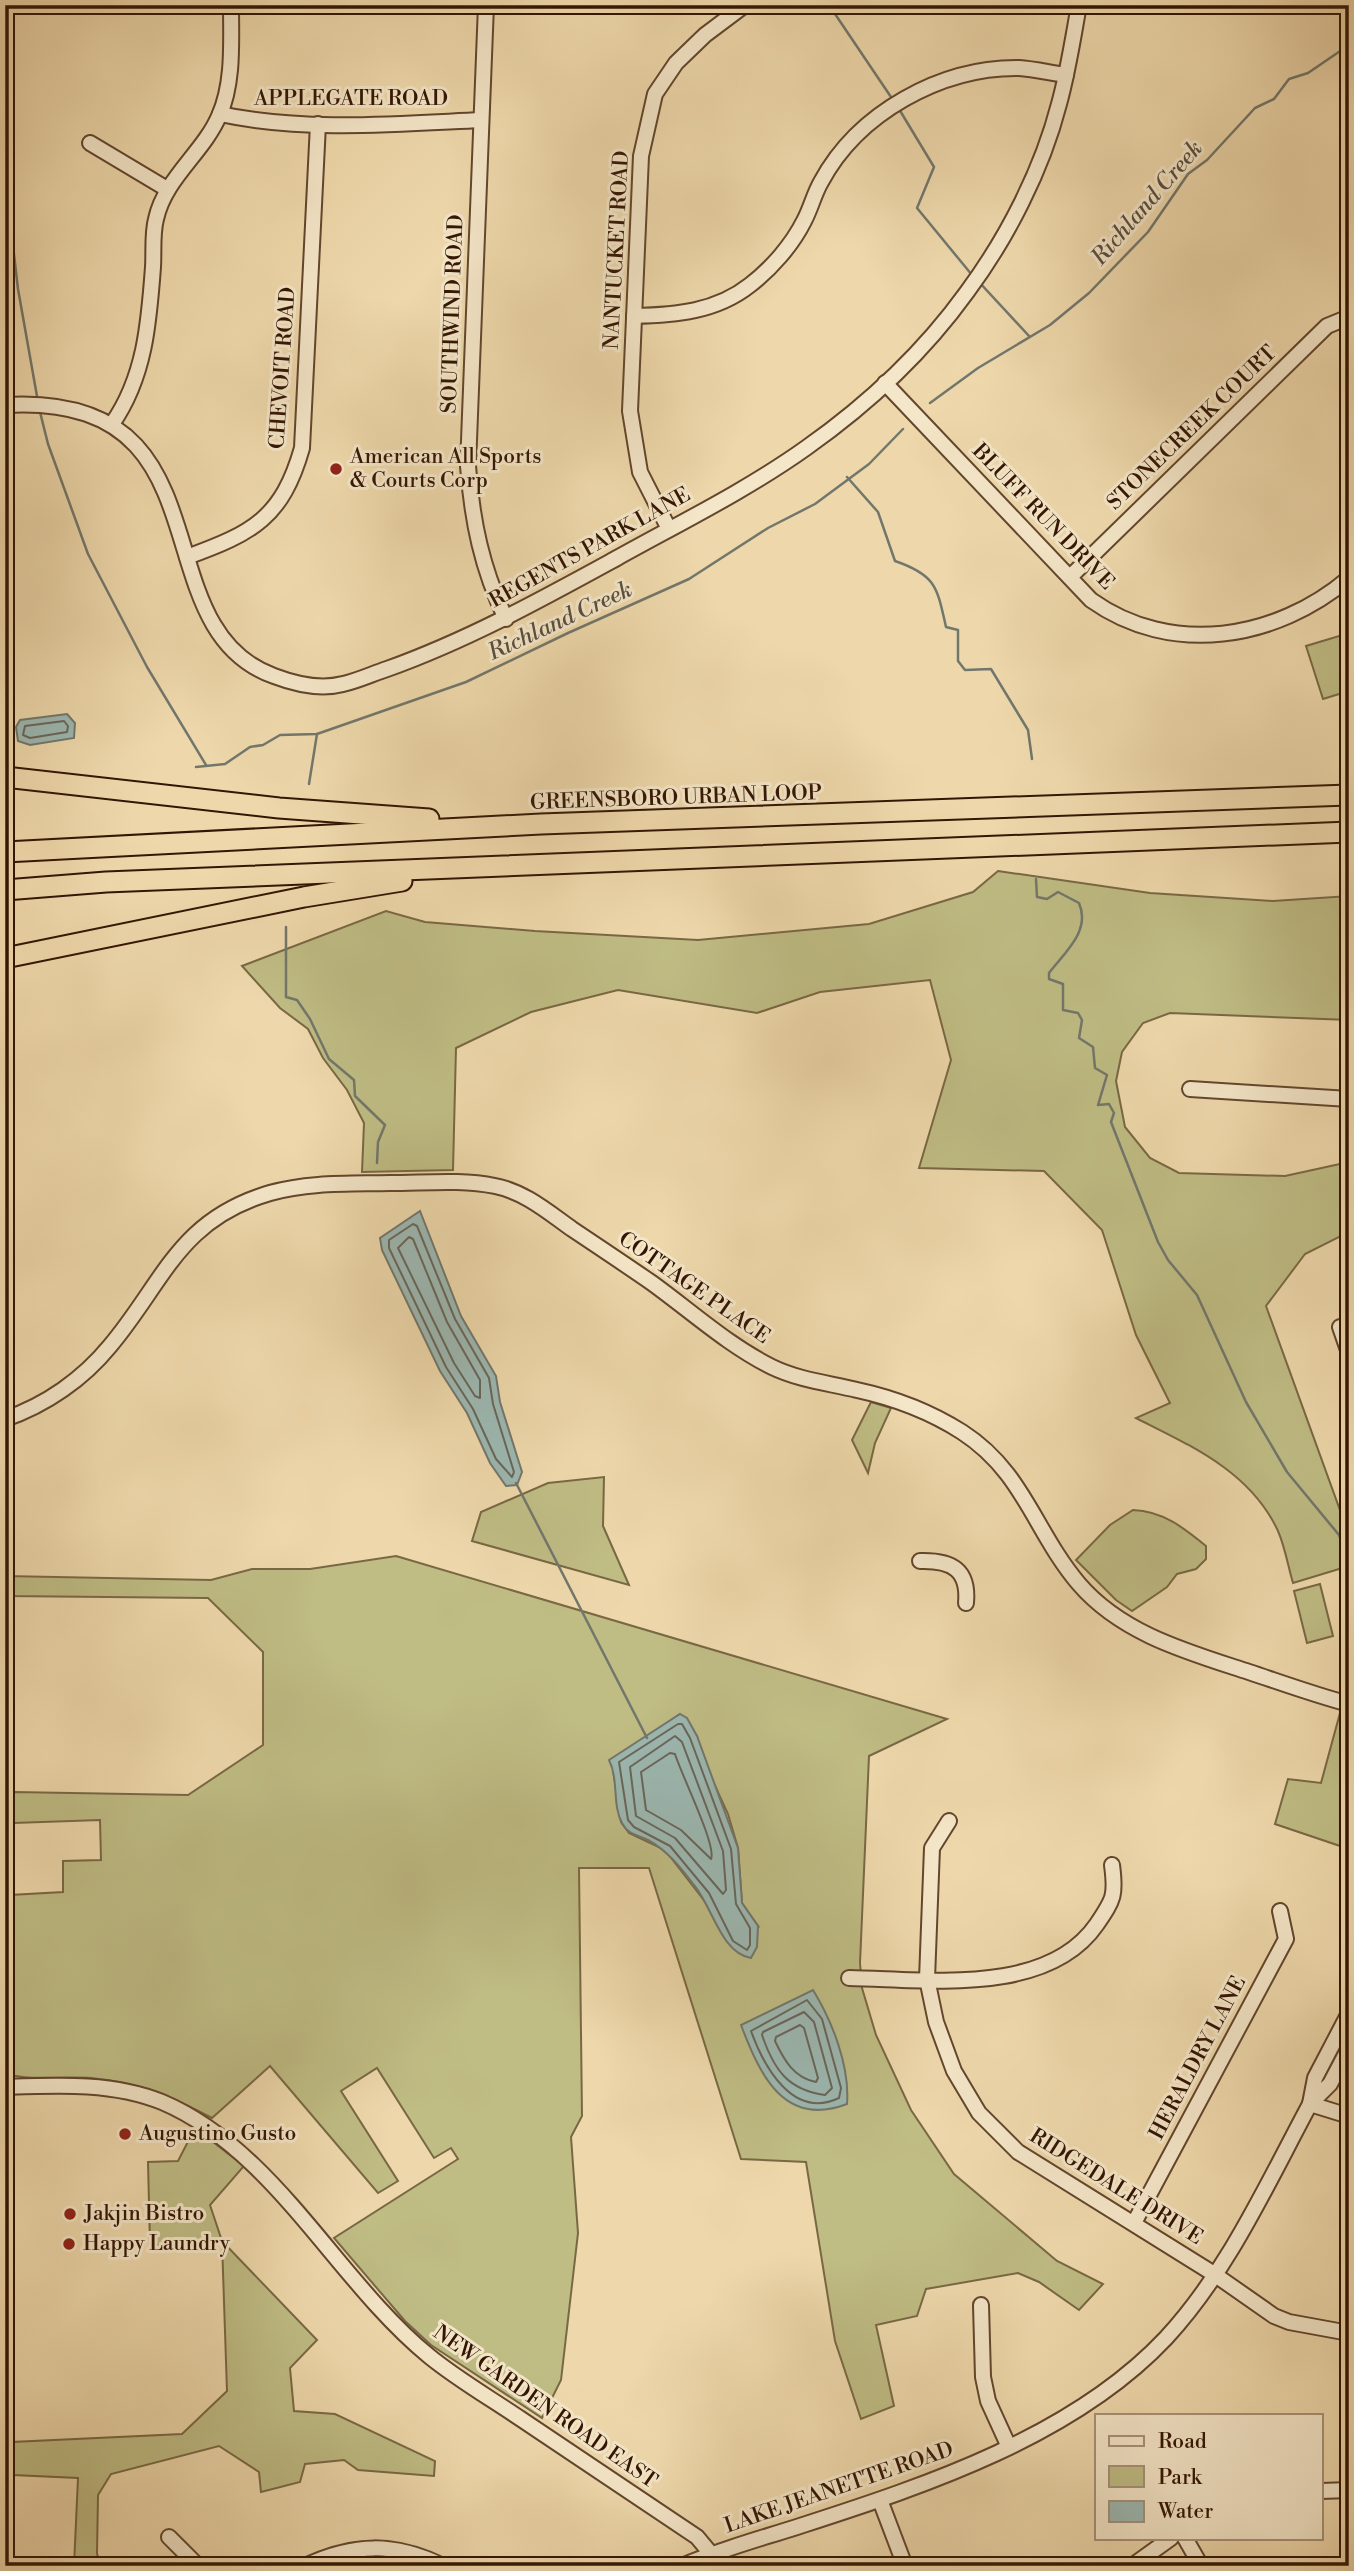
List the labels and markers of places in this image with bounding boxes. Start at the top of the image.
place label: American All Sports & Courts Corp [349,444,541,494]
marker: American All Sports & Courts Corp [328,461,344,477]
place label: Augustino Gusto [138,2121,296,2147]
marker: Augustino Gusto [117,2126,133,2142]
place label: Jakjin Bistro [83,2201,204,2227]
marker: Jakjin Bistro [62,2206,78,2222]
place label: Happy Laundry [83,2231,231,2257]
marker: Happy Laundry [61,2236,77,2252]

